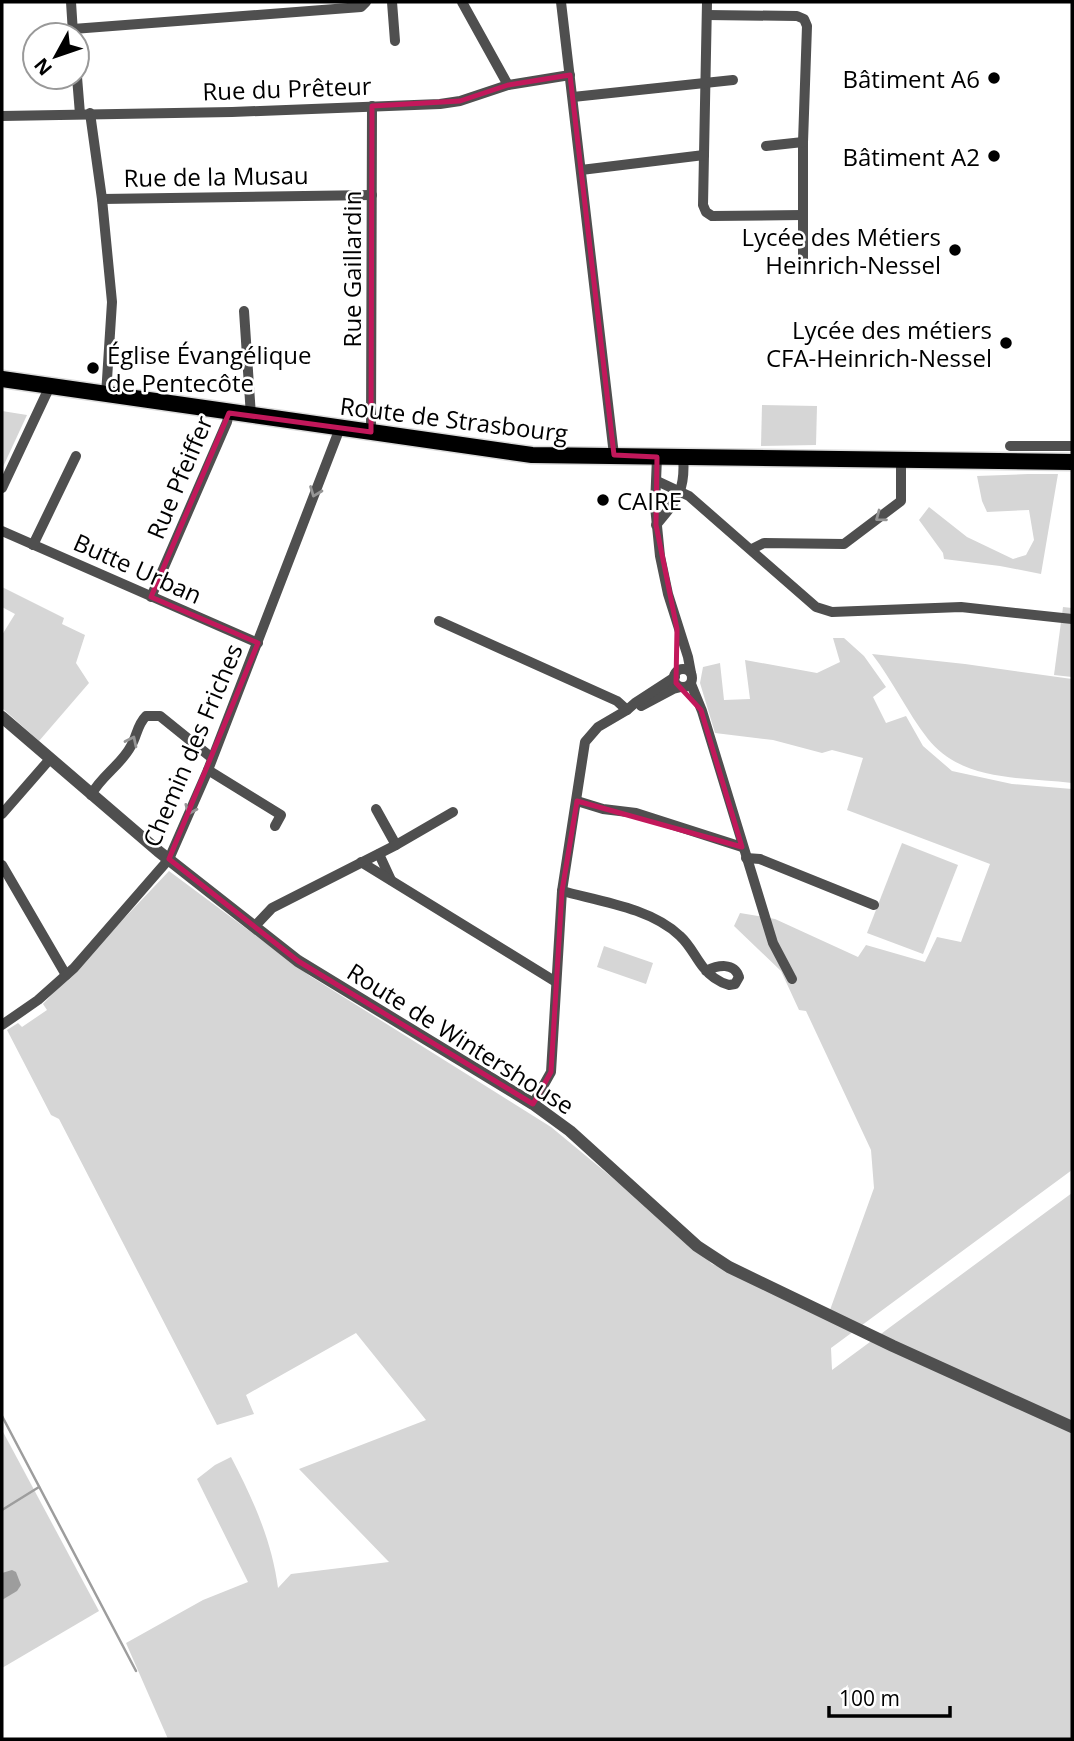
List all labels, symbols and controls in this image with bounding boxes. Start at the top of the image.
north arrow [21,21,91,91]
text: N [28,53,58,81]
place label: Bâtiment A6 [842,62,980,95]
street label: Rue du Prêteur [202,69,372,107]
marker: Bâtiment A6 [986,70,1002,86]
place label: Bâtiment A2 [842,140,980,173]
marker: Bâtiment A2 [986,148,1002,164]
street label: Rue de la Musau [123,158,309,194]
street label: Rue Gaillardin [335,191,368,347]
place label: Lycée des Métiers Heinrich-Nessel [742,220,941,281]
marker: Lycée des Métiers Heinrich-Nessel [947,242,963,258]
place label: Lycée des métiers CFA-Heinrich-Nessel [766,313,992,374]
marker: Lycée des métiers CFA-Heinrich-Nessel [998,335,1014,351]
place label: Église Évangélique de Pentecôte [107,338,312,399]
marker: Église Évangélique de Pentecôte [85,360,101,376]
street label: Route de Strasbourg [338,389,570,449]
street label: Rue Pfeiffer [138,410,220,544]
place label: CAIRE [617,484,682,517]
one-way arrow [310,485,324,497]
marker: CAIRE [595,492,611,508]
one-way arrow [875,509,888,522]
street label: Butte Urban [69,525,207,611]
street label: Chemin des Friches [134,638,250,852]
one-way arrow [123,736,137,748]
one-way arrow [184,802,198,815]
street label: Route de Wintershouse [341,955,581,1121]
scale bar [829,1674,950,1718]
text: 100 m [839,1684,900,1712]

